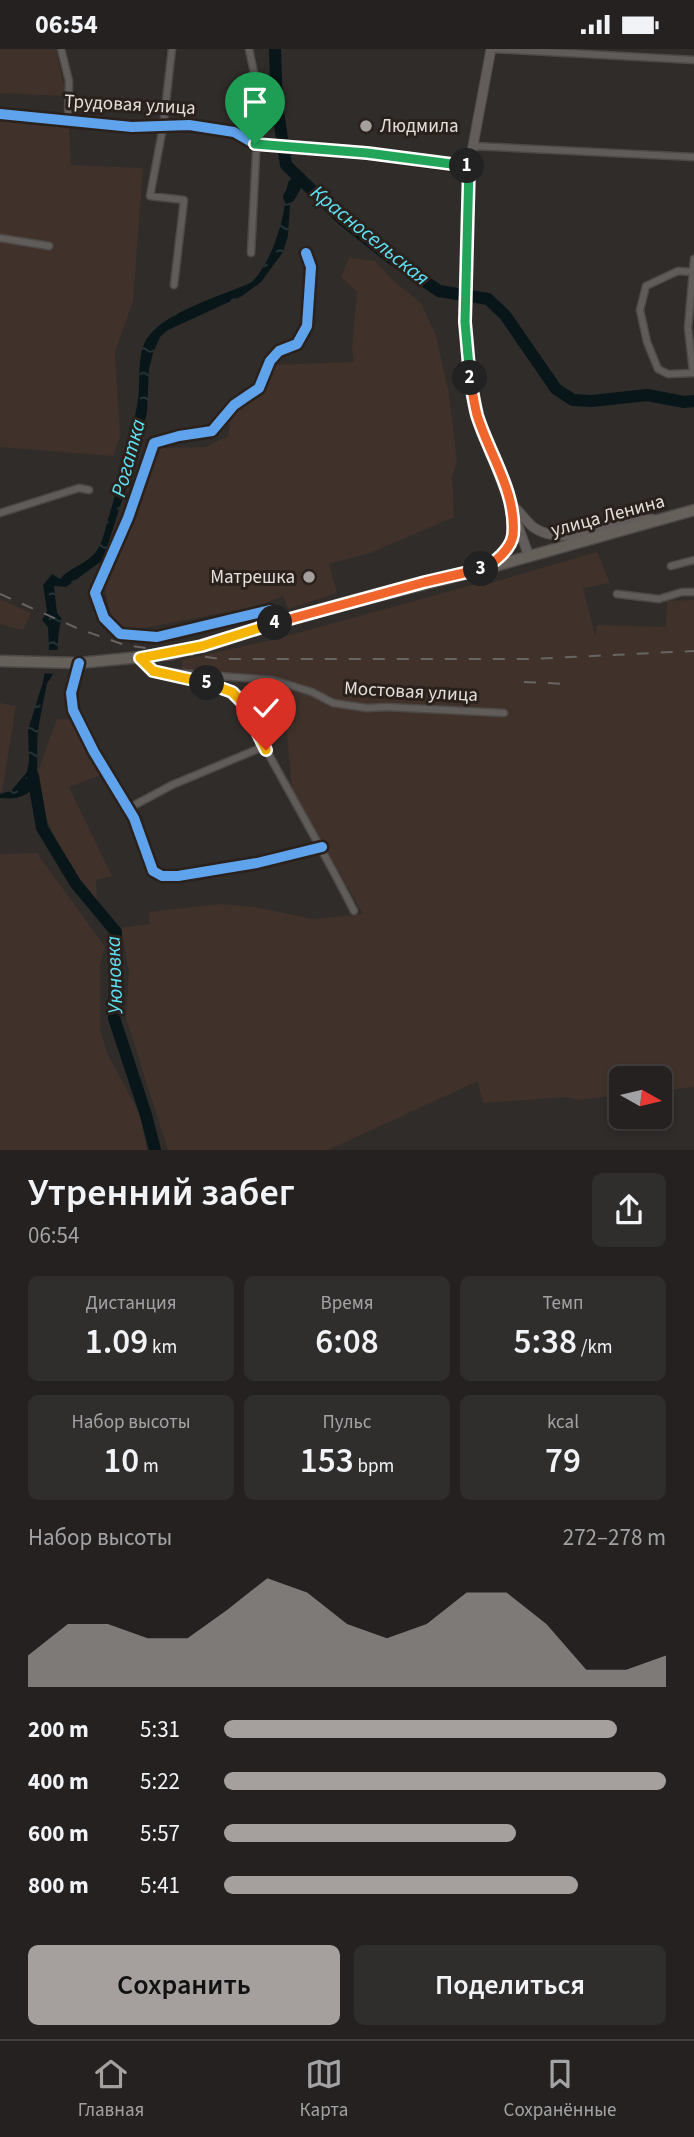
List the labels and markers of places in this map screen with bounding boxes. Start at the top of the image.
pin [225,72,285,144]
place label: Людмила [380,113,459,140]
marker: Людмила [358,118,374,134]
pin: 1 [449,149,484,183]
pin: 2 [452,361,488,395]
pin: 3 [463,552,498,587]
place label: Матрешка [210,564,295,591]
marker: Матрешка [301,569,317,585]
pin: 4 [258,605,292,641]
pin: 5 [190,665,224,701]
pin [236,678,296,750]

